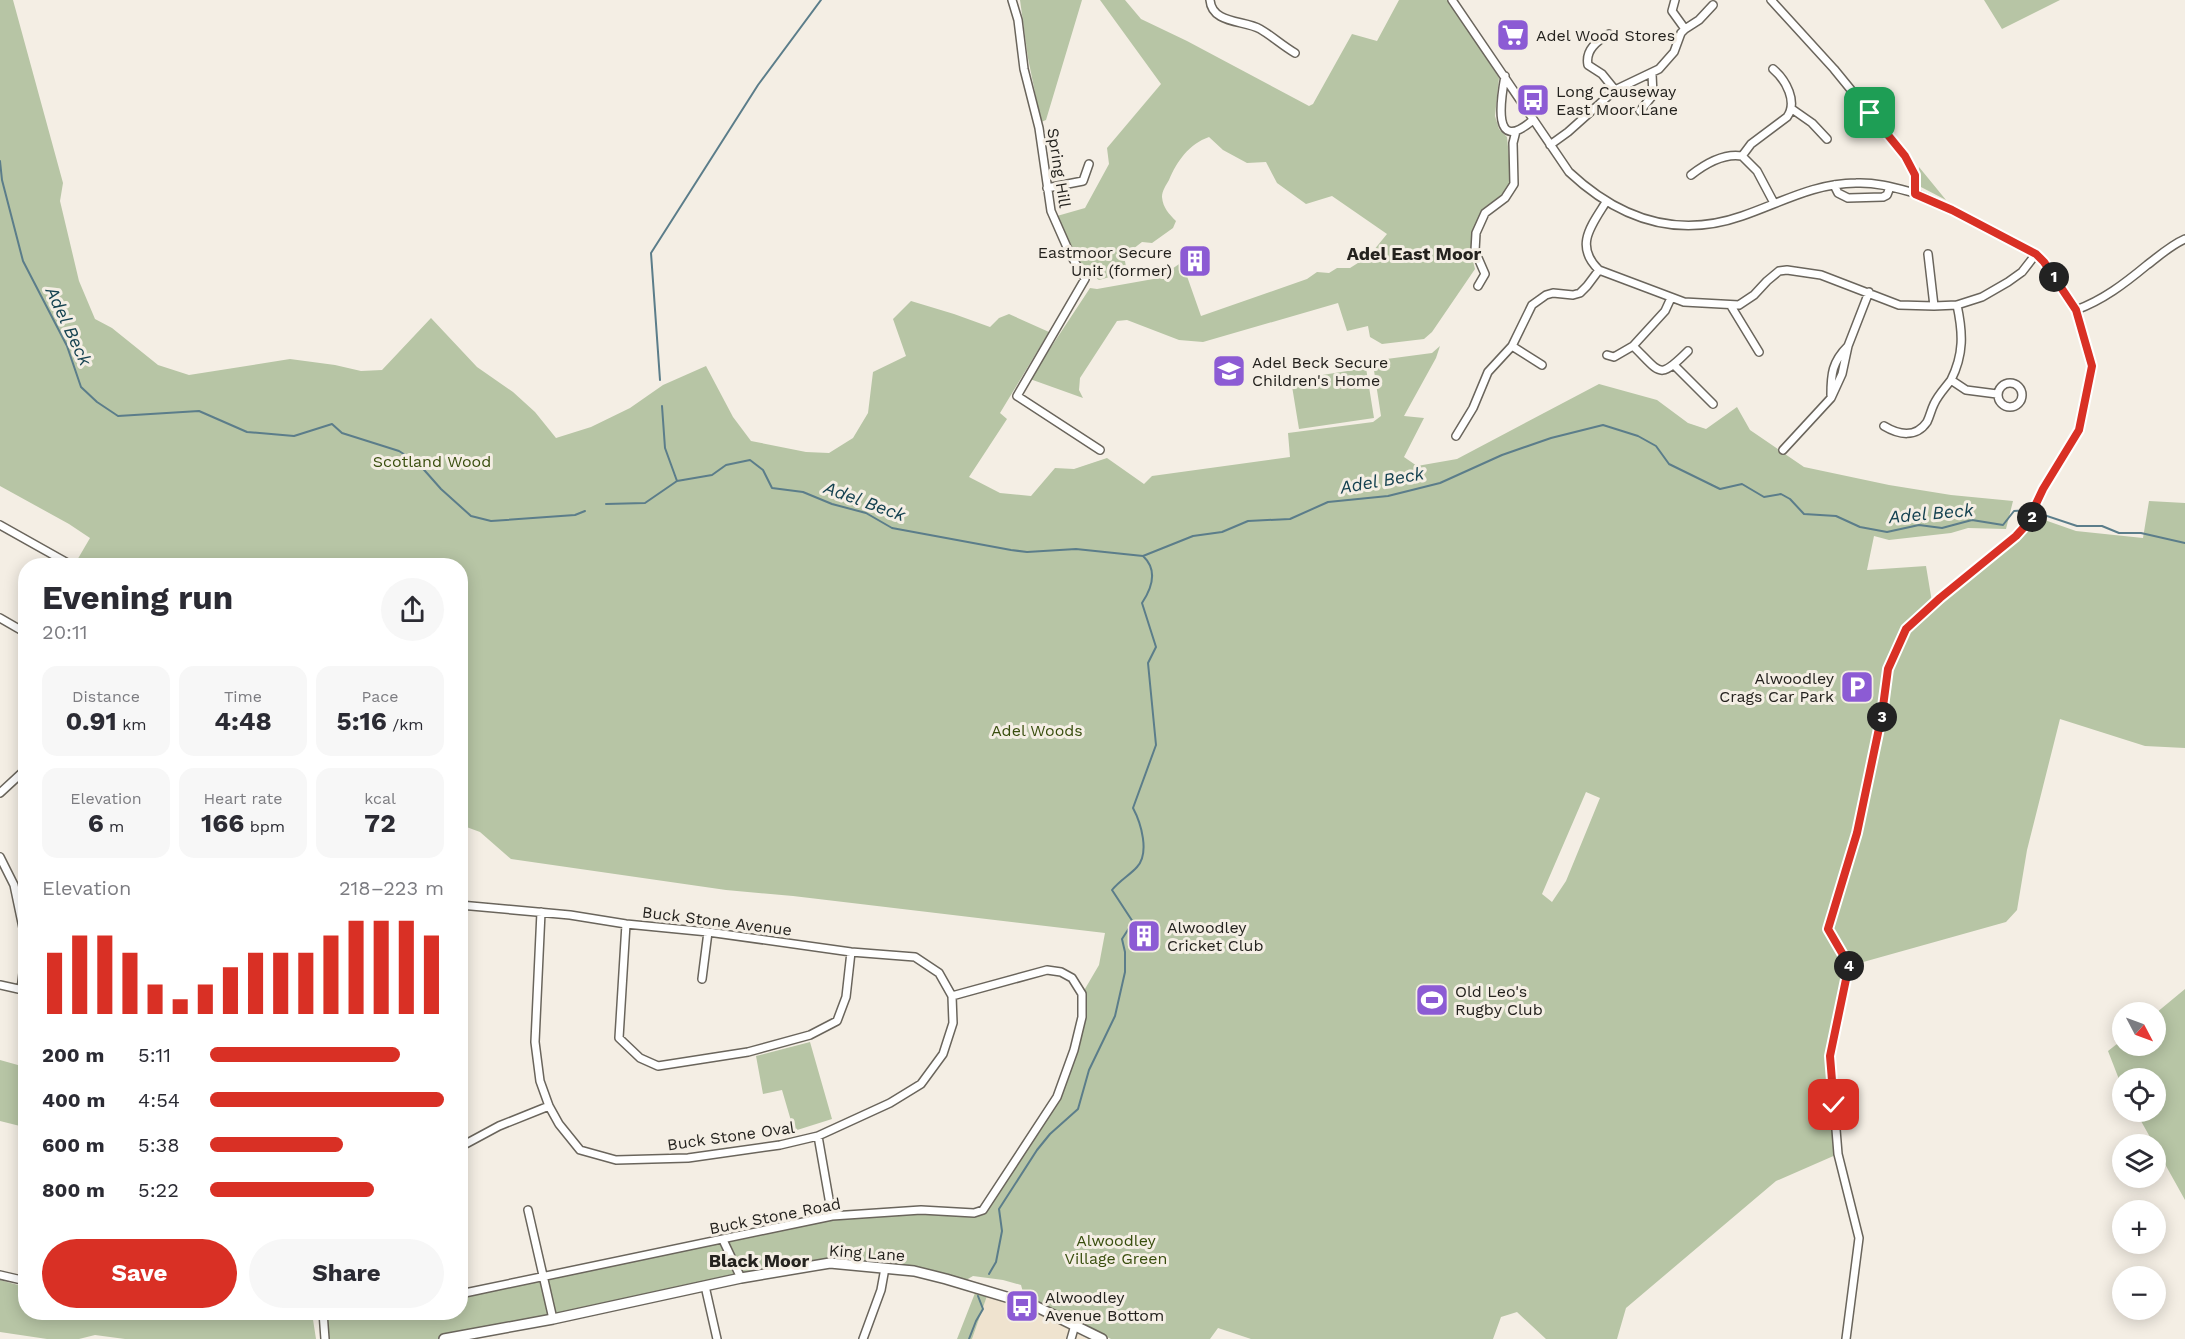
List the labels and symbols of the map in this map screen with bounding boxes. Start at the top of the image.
supermarket icon: Adel Wood Stores [1495,17,1531,53]
place label: Adel Wood Stores [1536,26,1675,45]
bus stop icon: Long Causeway East Moor Lane [1515,82,1551,118]
place label: Long Causeway East Moor Lane [1556,82,1678,119]
pin [1844,87,1895,138]
street label: Spring Hill [1043,127,1075,209]
place label: Eastmoor Secure Unit (former) [1038,243,1172,280]
building icon: Eastmoor Secure Unit (former) [1177,243,1213,279]
district label: Adel East Moor [1347,243,1481,264]
pin: 1 [2039,262,2069,292]
water label: Adel Beck [41,282,97,370]
school or university icon: Adel Beck Secure Children's Home [1211,353,1247,389]
place label: Adel Beck Secure Children's Home [1252,353,1388,390]
park label: Scotland Wood [373,452,491,471]
water label: Adel Beck [1337,462,1427,498]
water label: Adel Beck [821,476,910,526]
water label: Adel Beck [1887,499,1975,527]
pin: 2 [2017,502,2047,532]
place label: Alwoodley Crags Car Park [1719,669,1835,706]
parking icon: Alwoodley Crags Car Park [1839,669,1875,705]
pin: 3 [1867,702,1897,732]
park label: Adel Woods [991,721,1083,740]
street label: Buck Stone Avenue [641,902,793,940]
building icon: Alwoodley Cricket Club [1126,918,1162,954]
place label: Alwoodley Cricket Club [1167,918,1263,955]
pin: 4 [1834,951,1864,981]
sports icon: Old Leo's Rugby Club [1414,982,1450,1018]
place label: Old Leo's Rugby Club [1455,982,1543,1019]
north arrow [2112,1002,2166,1056]
pin [1808,1079,1859,1130]
street label: Buck Stone Oval [666,1118,796,1154]
street label: Buck Stone Road [708,1194,842,1238]
park label: Alwoodley Village Green [1065,1231,1167,1268]
street label: King Lane [828,1241,906,1265]
district label: Black Moor [709,1250,810,1271]
bus stop icon: Alwoodley Avenue Bottom [1004,1288,1040,1324]
place label: Alwoodley Avenue Bottom [1045,1288,1164,1325]

